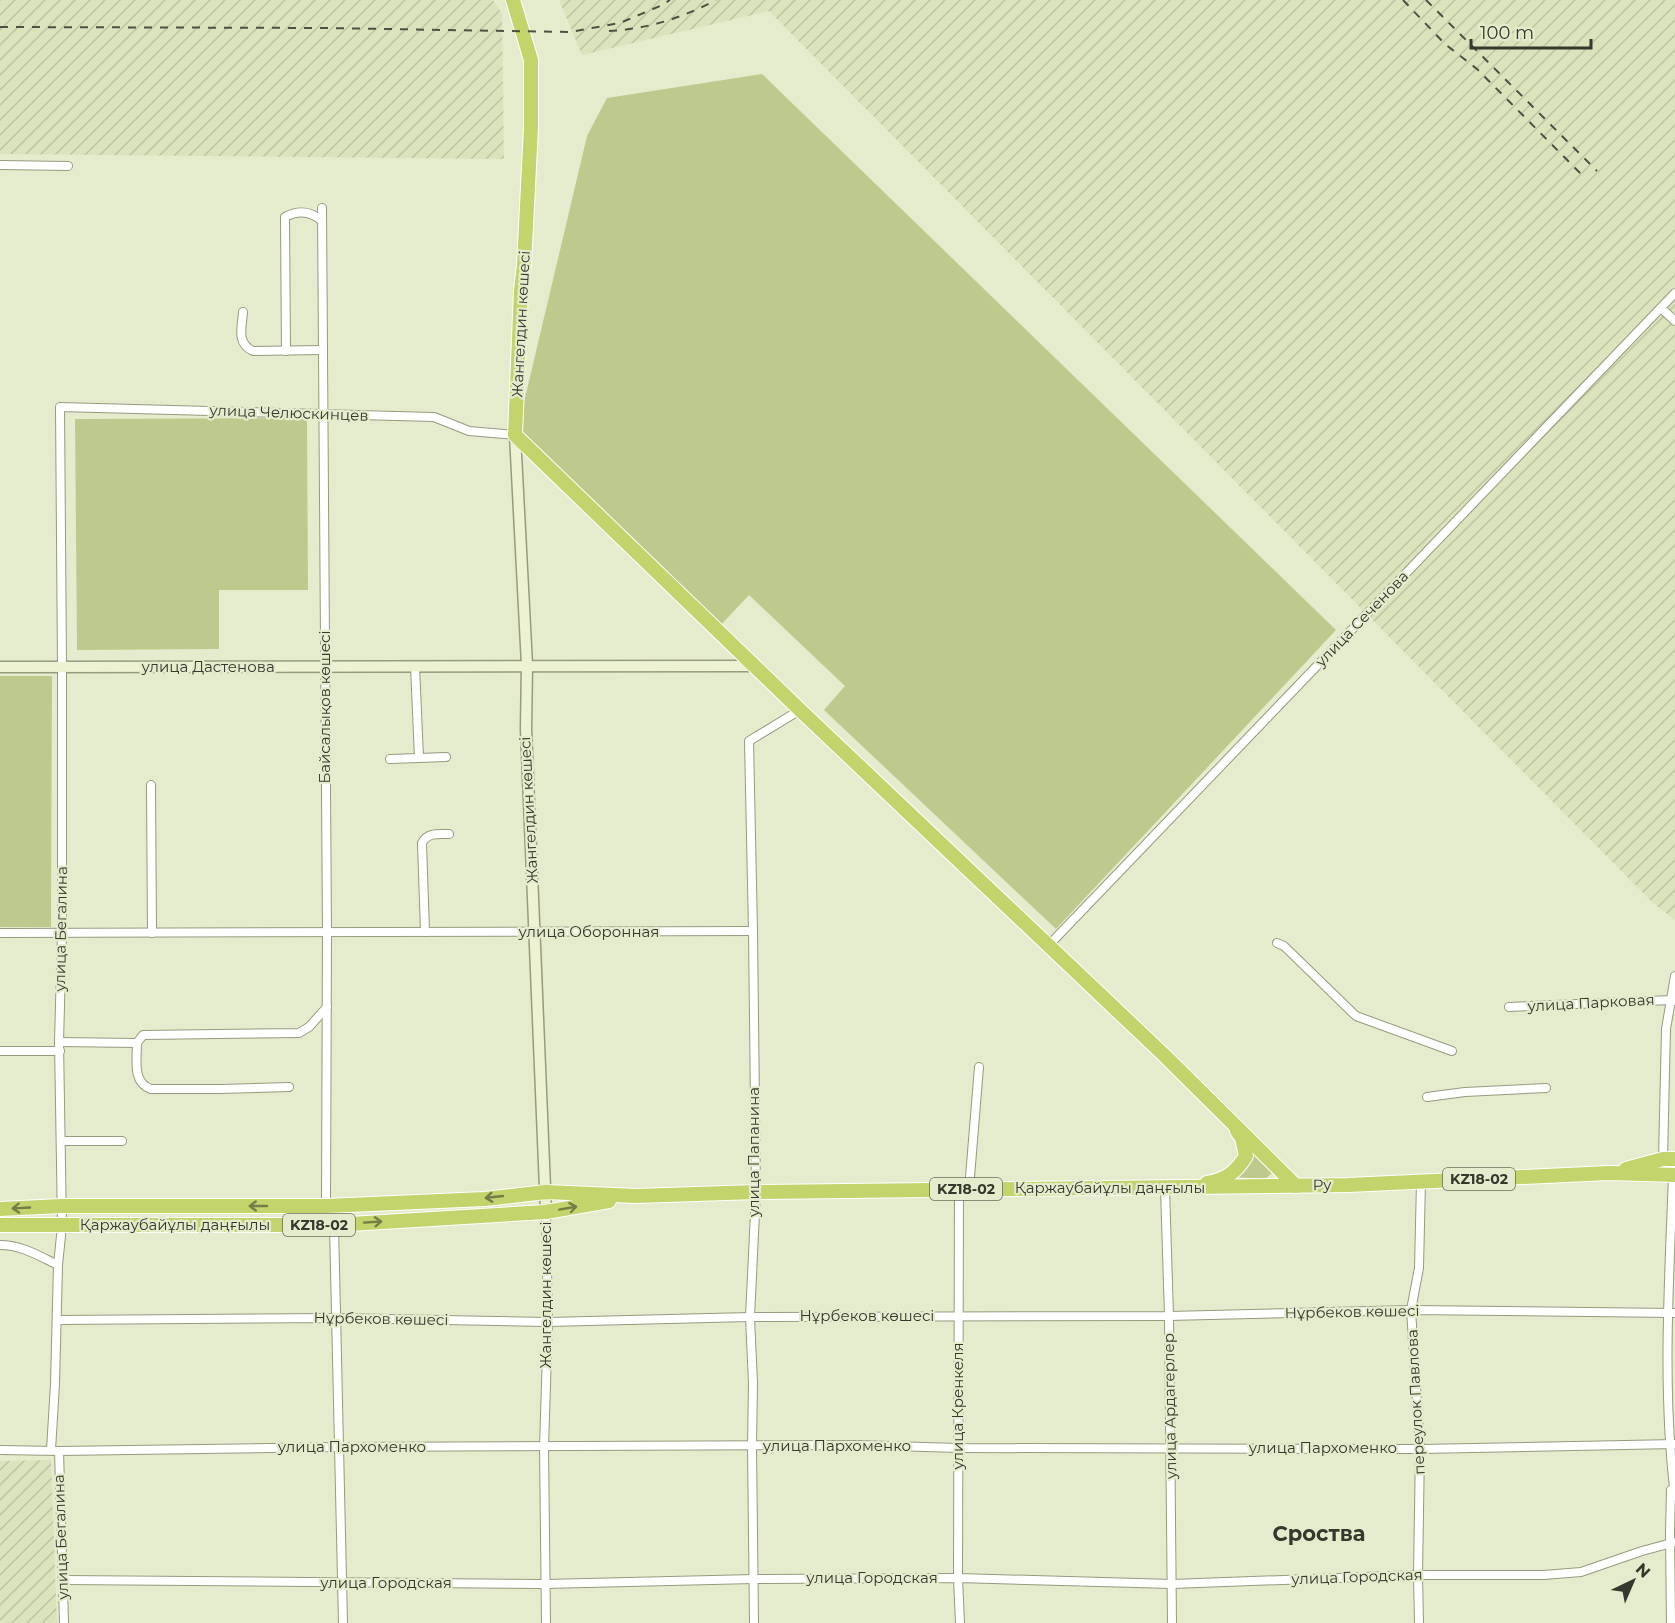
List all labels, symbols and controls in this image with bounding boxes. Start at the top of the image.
scale bar [1471,12,1591,50]
text: 100 m [1480,22,1534,44]
street label: Жангелдин көшесі [507,250,534,398]
street label: улица Челюскинцев [208,400,369,425]
street label: улица Сеченова [1310,567,1412,671]
street label: Байсалықов көшесі [315,630,334,784]
street label: улица Дастенова [140,657,275,676]
street label: Жангелдин көшесі [515,736,542,884]
street label: улица Бегалина [50,866,71,993]
street label: улица Оборонная [518,922,659,941]
street label: улица Парковая [1526,990,1655,1015]
street label: улица Папанина [744,1087,763,1218]
road number: KZ18-02 [1443,1168,1515,1190]
street label: Ру [1312,1175,1332,1194]
road number: KZ18-02 [930,1178,1002,1200]
street label: Қаржаубайұлы даңғылы [1015,1178,1205,1197]
one-way arrow [485,1192,505,1203]
one-way arrow [248,1200,268,1212]
one-way arrow [557,1202,577,1213]
one-way arrow [11,1203,31,1214]
road number: KZ18-02 [283,1214,355,1236]
street label: Қаржаубайұлы даңғылы [80,1215,270,1234]
one-way arrow [363,1217,383,1228]
street label: Жангелдин көшесі [536,1221,555,1369]
street label: Нұрбеков көшесі [1284,1301,1420,1322]
street label: Нұрбеков көшесі [800,1306,934,1325]
street label: Нұрбеков көшесі [313,1308,449,1329]
street label: переулок Павлова [1402,1329,1429,1475]
street label: улица Ардагерлер [1159,1333,1180,1480]
street label: улица Кренкеля [948,1343,967,1470]
street label: улица Пархоменко [762,1436,911,1455]
street label: улица Пархоменко [277,1437,426,1456]
street label: улица Пархоменко [1248,1438,1397,1457]
street label: улица Бегалина [49,1474,72,1601]
district label: Сроства [1273,1521,1365,1546]
north arrow [1603,1551,1663,1611]
text: N [1632,1559,1654,1582]
street label: улица Городская [1290,1565,1423,1588]
street label: улица Городская [805,1568,938,1587]
street label: улица Городская [319,1573,452,1592]

